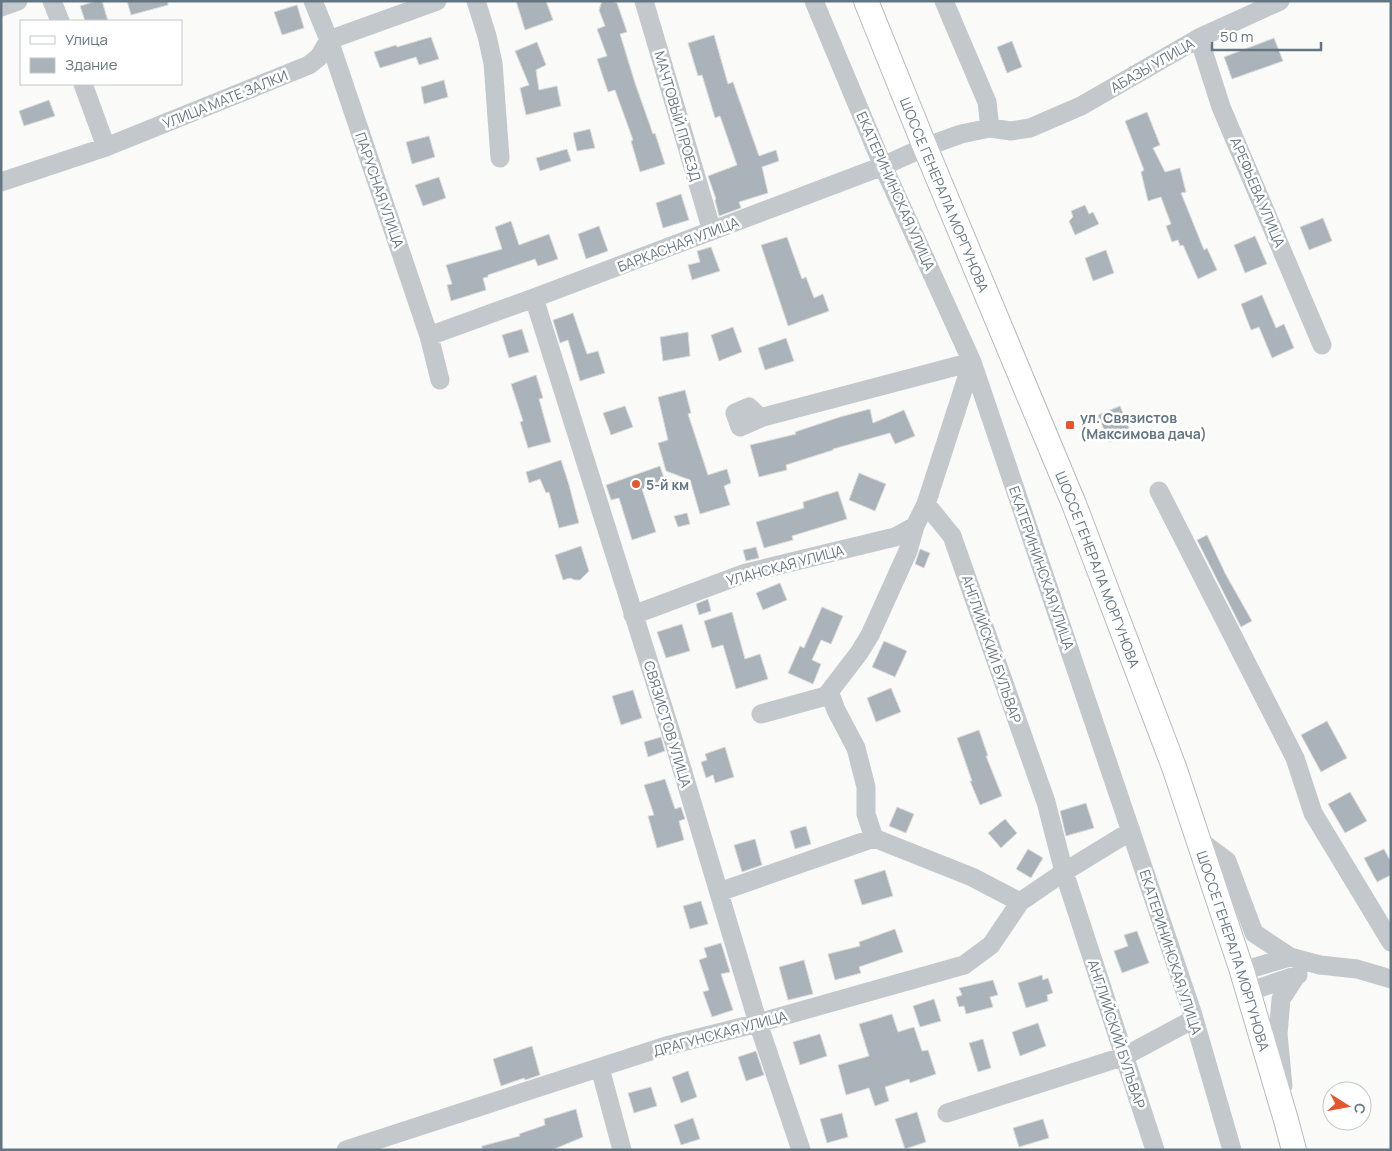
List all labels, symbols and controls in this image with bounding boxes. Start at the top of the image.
legend [20,20,182,85]
scale bar [1212,20,1321,52]
text: 50 m [1220,26,1254,47]
text: Улица [65,29,108,50]
street label: АБАЗЫ УЛИЦА [1107,33,1197,97]
street label: МАЧТОВЫЙ ПРОЕЗД [650,49,706,183]
text: Здание [65,54,118,75]
street label: УЛИЦА МАТЕ ЗАЛКИ [160,65,290,133]
street label: ШОССЕ ГЕНЕРАЛА МОРГУНОВА [896,94,994,295]
street label: ЕКАТЕРИНИНСКАЯ УЛИЦА [852,108,940,274]
street label: ПАРУСНАЯ УЛИЦА [351,130,409,251]
street label: АРЕФЬЕВА УЛИЦА [1226,134,1290,250]
street label: БАРКАСНАЯ УЛИЦА [615,212,742,276]
place label: ул. Связистов (Максимова дача) [1080,408,1207,443]
marker: ул. Связистов (Максимова дача) [1064,419,1076,431]
street label: ШОССЕ ГЕНЕРАЛА МОРГУНОВА [1052,468,1145,671]
place label: 5-й км [646,475,689,494]
marker: 5-й км [630,478,642,490]
street label: ЕКАТЕРИНИНСКАЯ УЛИЦА [1005,483,1079,653]
street label: УЛАНСКАЯ УЛИЦА [724,540,846,590]
street label: АНГЛИЙСКИЙ БУЛЬВАР [958,572,1026,726]
street label: СВЯЗИСТОВ УЛИЦА [640,658,696,790]
street label: ШОССЕ ГЕНЕРАЛА МОРГУНОВА [1193,848,1275,1053]
street label: ЕКАТЕРИНИНСКАЯ УЛИЦА [1135,867,1207,1037]
street label: АНГЛИЙСКИЙ БУЛЬВАР [1084,957,1150,1111]
street label: ДРАГУНСКАЯ УЛИЦА [651,1006,789,1060]
north arrow [1322,1081,1372,1131]
text: С [1350,1102,1371,1115]

